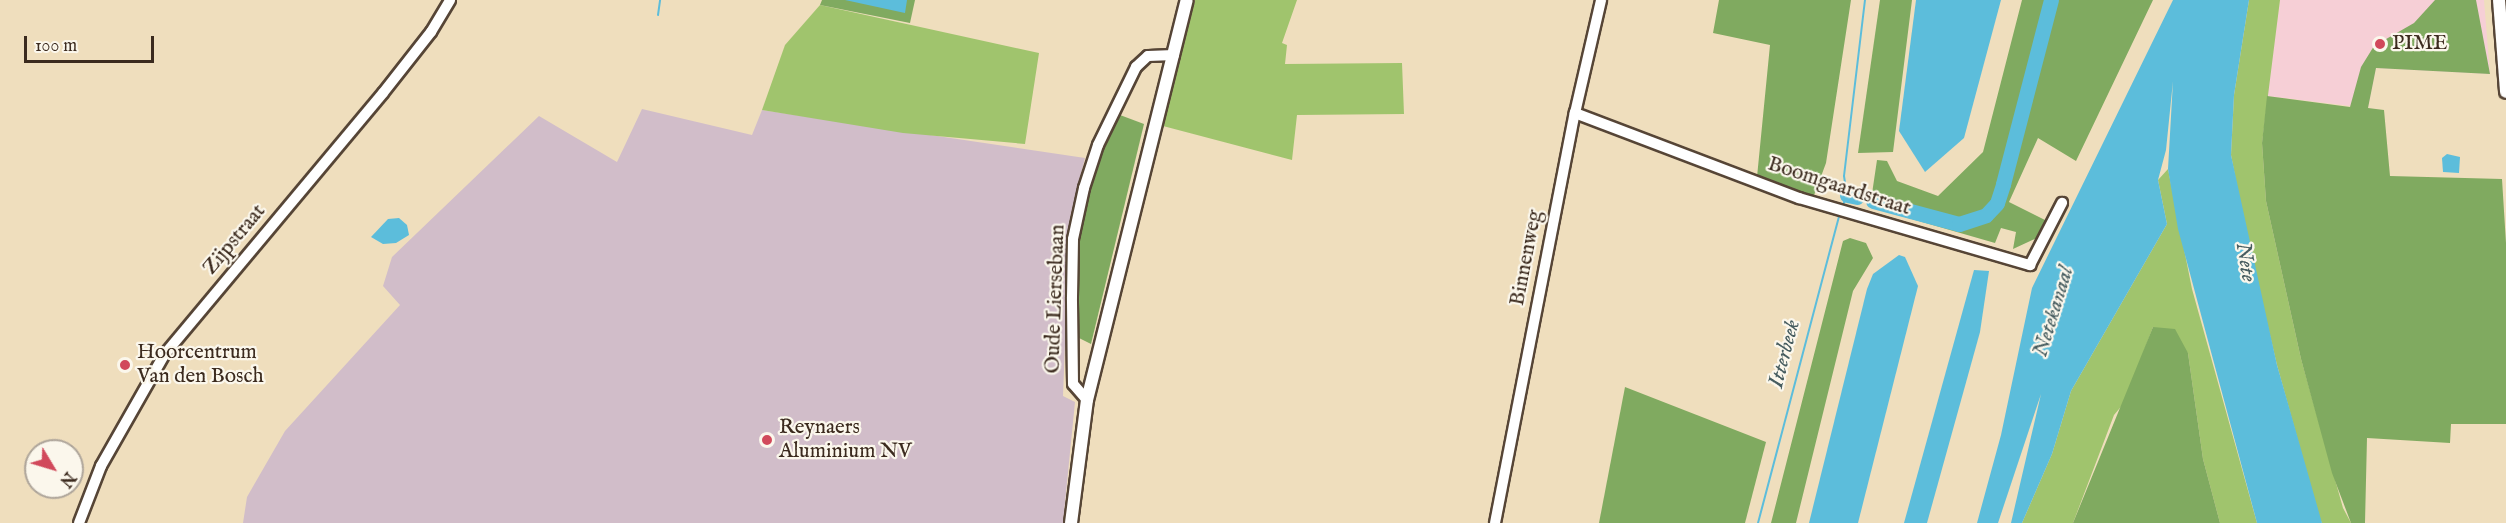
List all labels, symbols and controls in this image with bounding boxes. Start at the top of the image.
scale bar [27,24,158,62]
place label: PIME [2392,31,2447,57]
text: 100 m [35,35,77,58]
marker: PIME [2373,37,2387,51]
street label: Boomgaardstraat [1764,152,1914,222]
street label: Zijpstraat [198,200,272,280]
street label: Binnenweg [1505,208,1549,308]
street label: Oude Liersebaan [1041,224,1071,374]
water label: Nete [2229,240,2261,284]
water label: Netekanaal [2028,264,2080,360]
water label: Itterbeek [1763,317,1807,391]
place label: Hoorcentrum Van den Bosch [137,340,264,390]
marker: Hoorcentrum Van den Bosch [118,358,132,372]
place label: Reynaers Aluminium NV [779,415,912,465]
marker: Reynaers Aluminium NV [760,433,774,447]
north arrow [24,439,84,499]
text: N [54,467,79,490]

